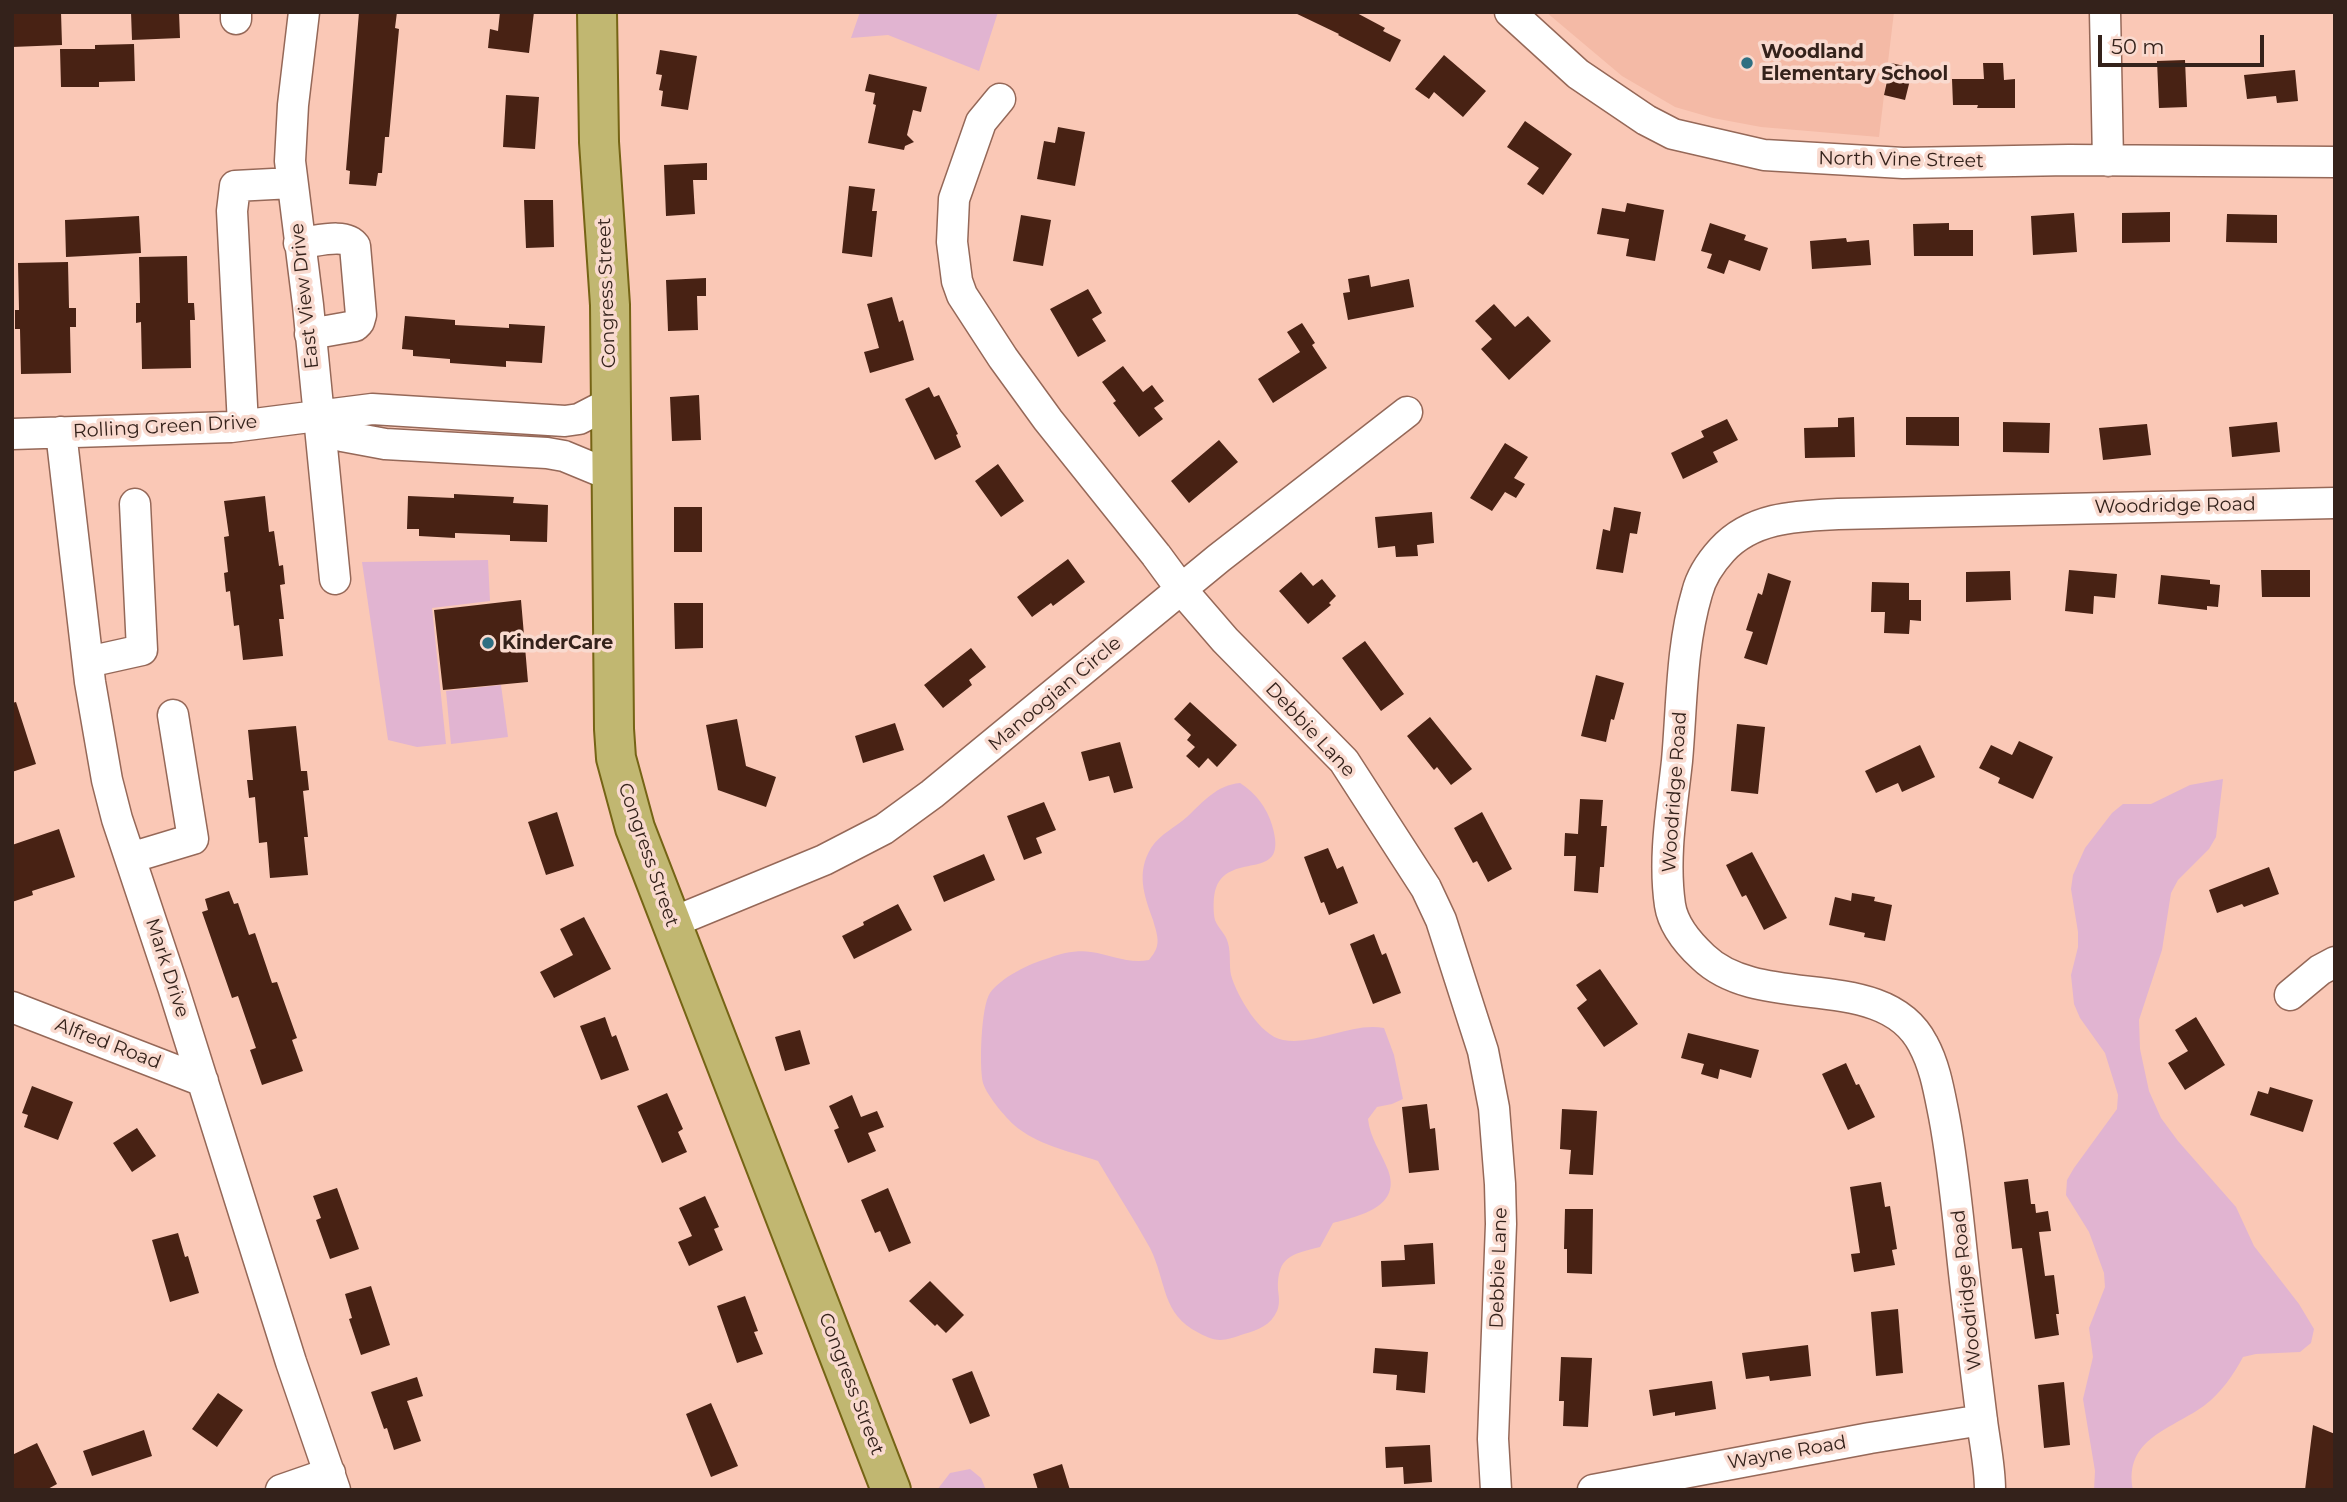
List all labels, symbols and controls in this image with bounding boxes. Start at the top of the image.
scale bar [2102,21,2268,65]
text: 50 m [2111,34,2165,59]
place label: Woodland Elementary School [1761,41,1948,85]
marker: Woodland Elementary School [1739,55,1755,71]
street label: North Vine Street [1818,147,1984,173]
street label: Congress Street [593,217,621,369]
street label: East View Drive [286,222,324,370]
street label: Rolling Green Drive [72,411,258,443]
street label: Woodridge Road [2094,493,2256,519]
place label: KinderCare [502,632,613,654]
street label: Manoogian Circle [984,632,1126,756]
marker: KinderCare [480,635,496,651]
street label: Debbie Lane [1260,678,1360,782]
street label: Woodridge Road [1658,711,1692,873]
street label: Congress Street [613,780,683,930]
street label: Mark Drive [140,916,194,1020]
street label: Alfred Road [52,1013,164,1075]
street label: Debbie Lane [1485,1207,1513,1329]
street label: Woodridge Road [1947,1209,1987,1371]
street label: Congress Street [813,1310,889,1458]
street label: Wayne Road [1726,1431,1848,1475]

